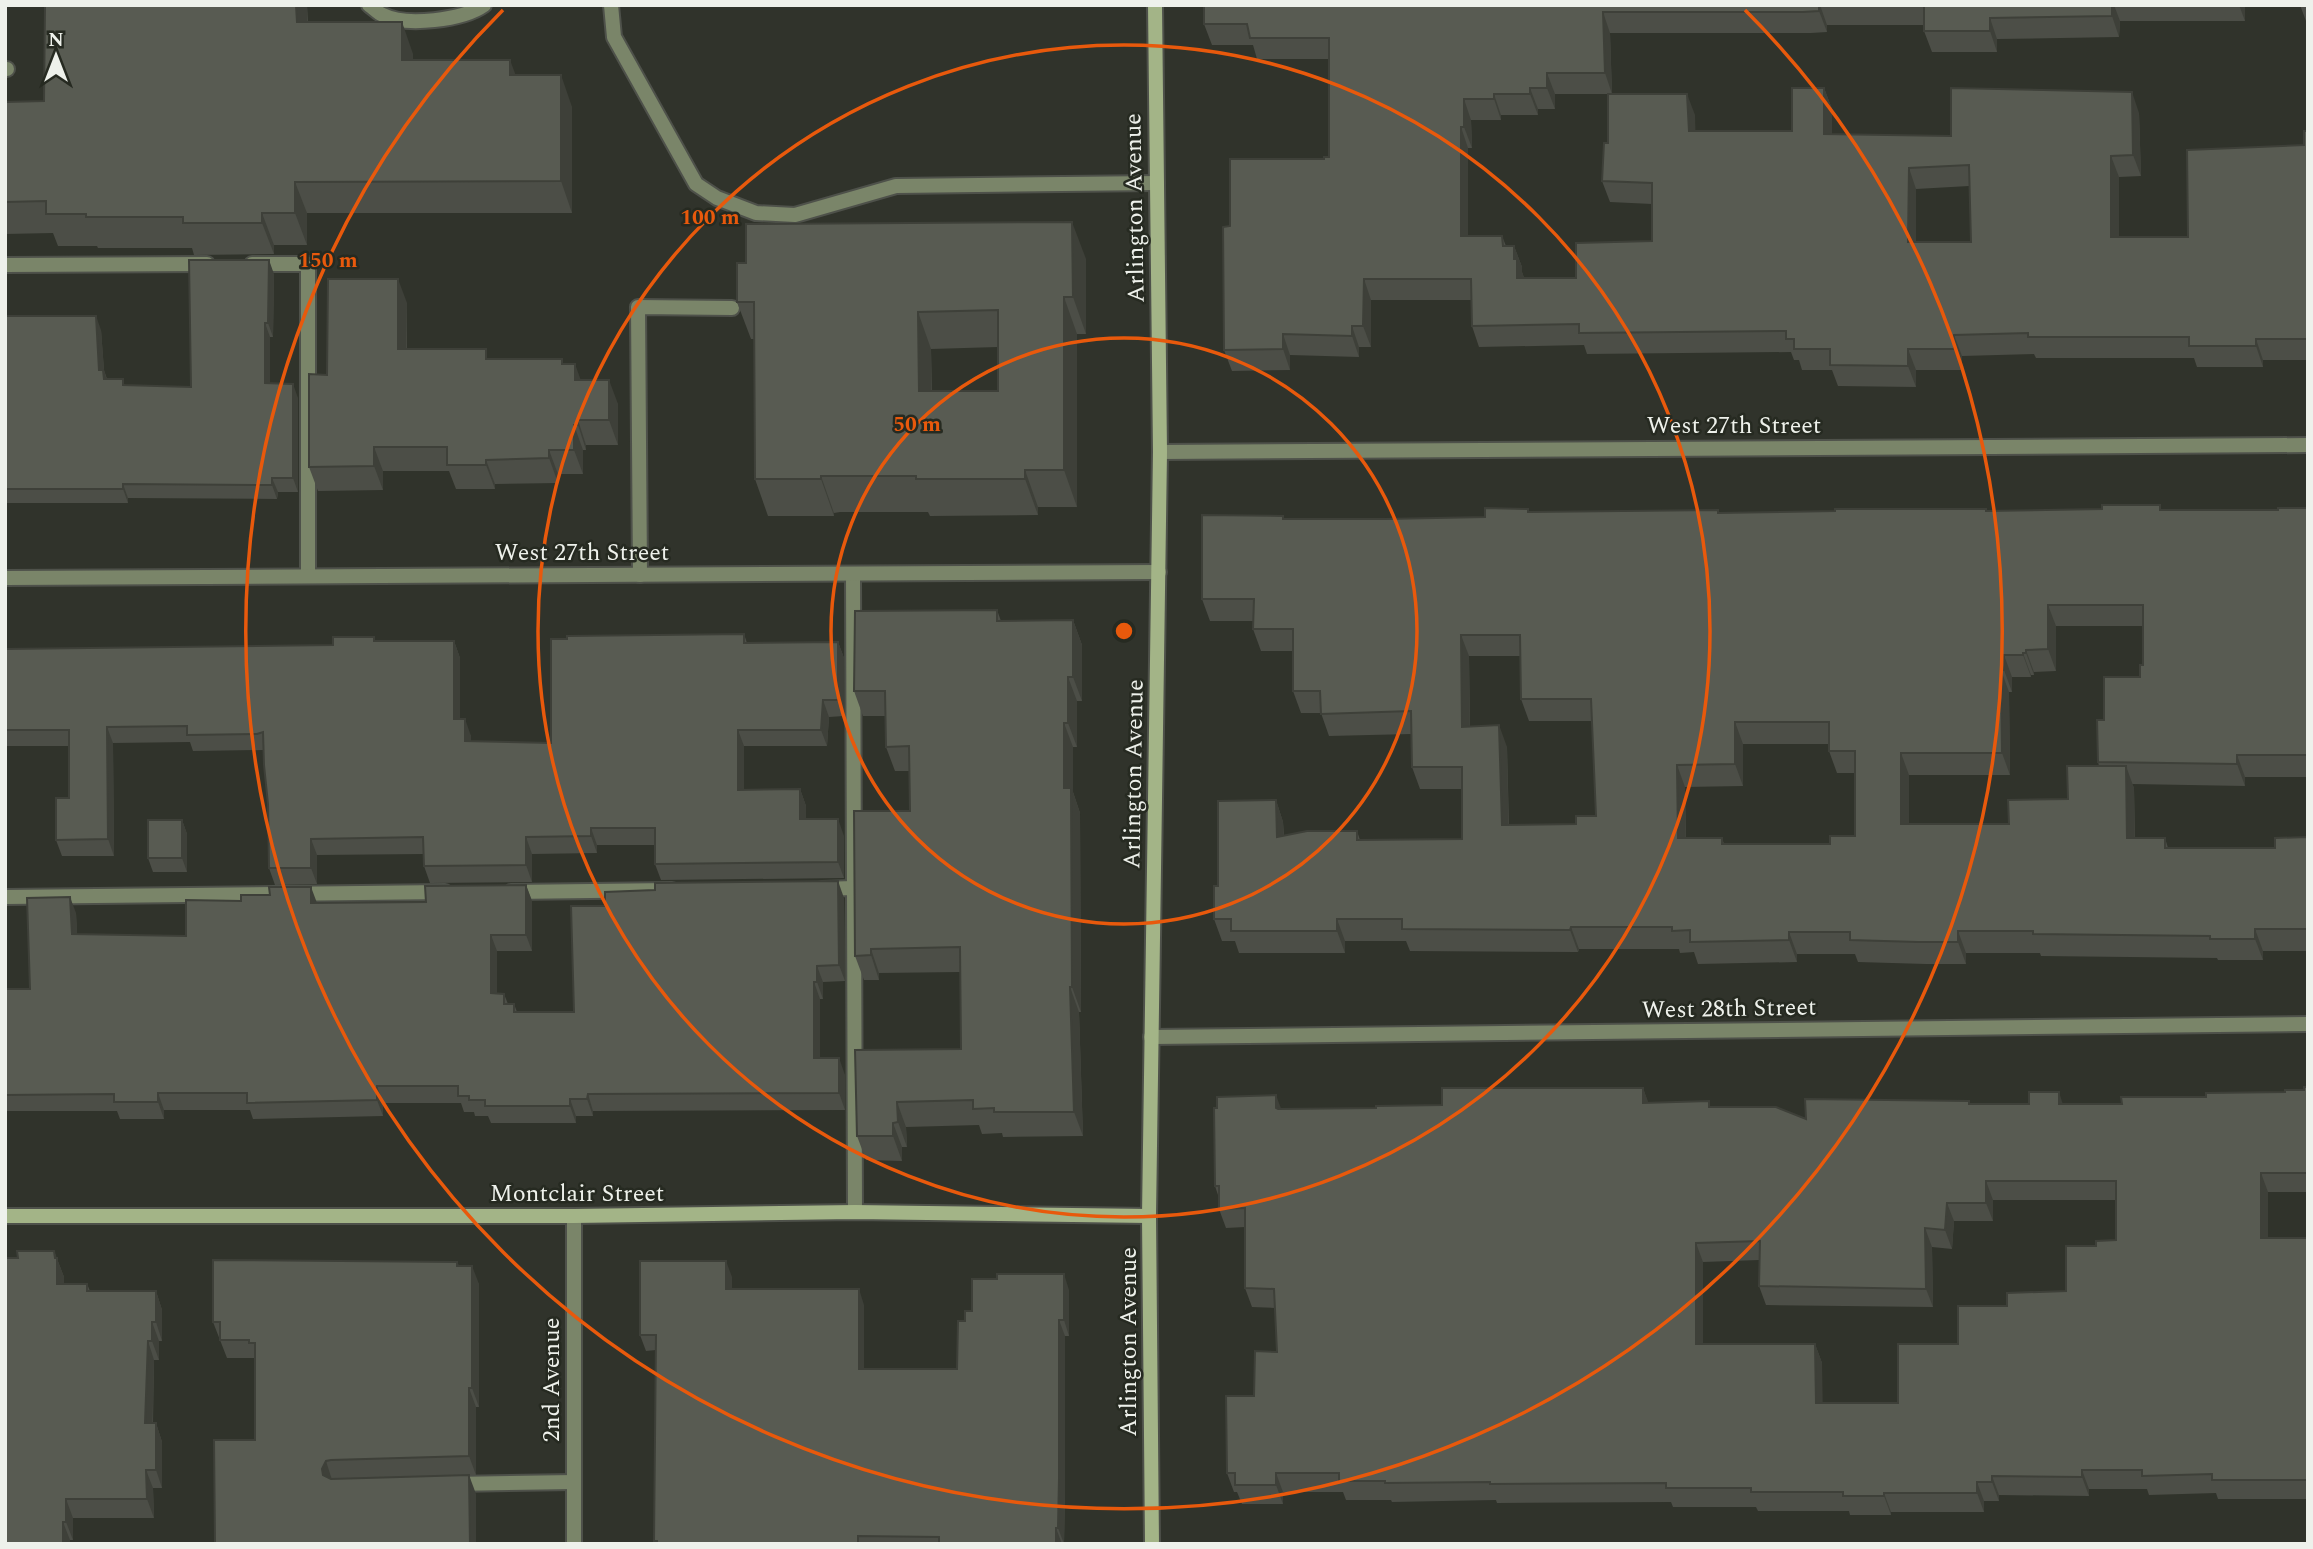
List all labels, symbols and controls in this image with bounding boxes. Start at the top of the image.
north arrow [21,21,91,91]
text: N [48,26,64,55]
street label: Arlington Avenue [1115,113,1155,303]
text: 100 m [680,202,740,234]
text: 150 m [298,245,358,277]
street label: West 27th Street [1647,408,1821,444]
text: 50 m [893,409,941,441]
street label: West 27th Street [495,535,669,571]
centre of rings [1112,619,1136,643]
street label: Arlington Avenue [1114,679,1154,869]
street label: West 28th Street [1641,989,1817,1029]
street label: Montclair Street [490,1176,664,1212]
street label: Arlington Avenue [1111,1247,1147,1437]
street label: 2nd Avenue [534,1318,570,1442]

